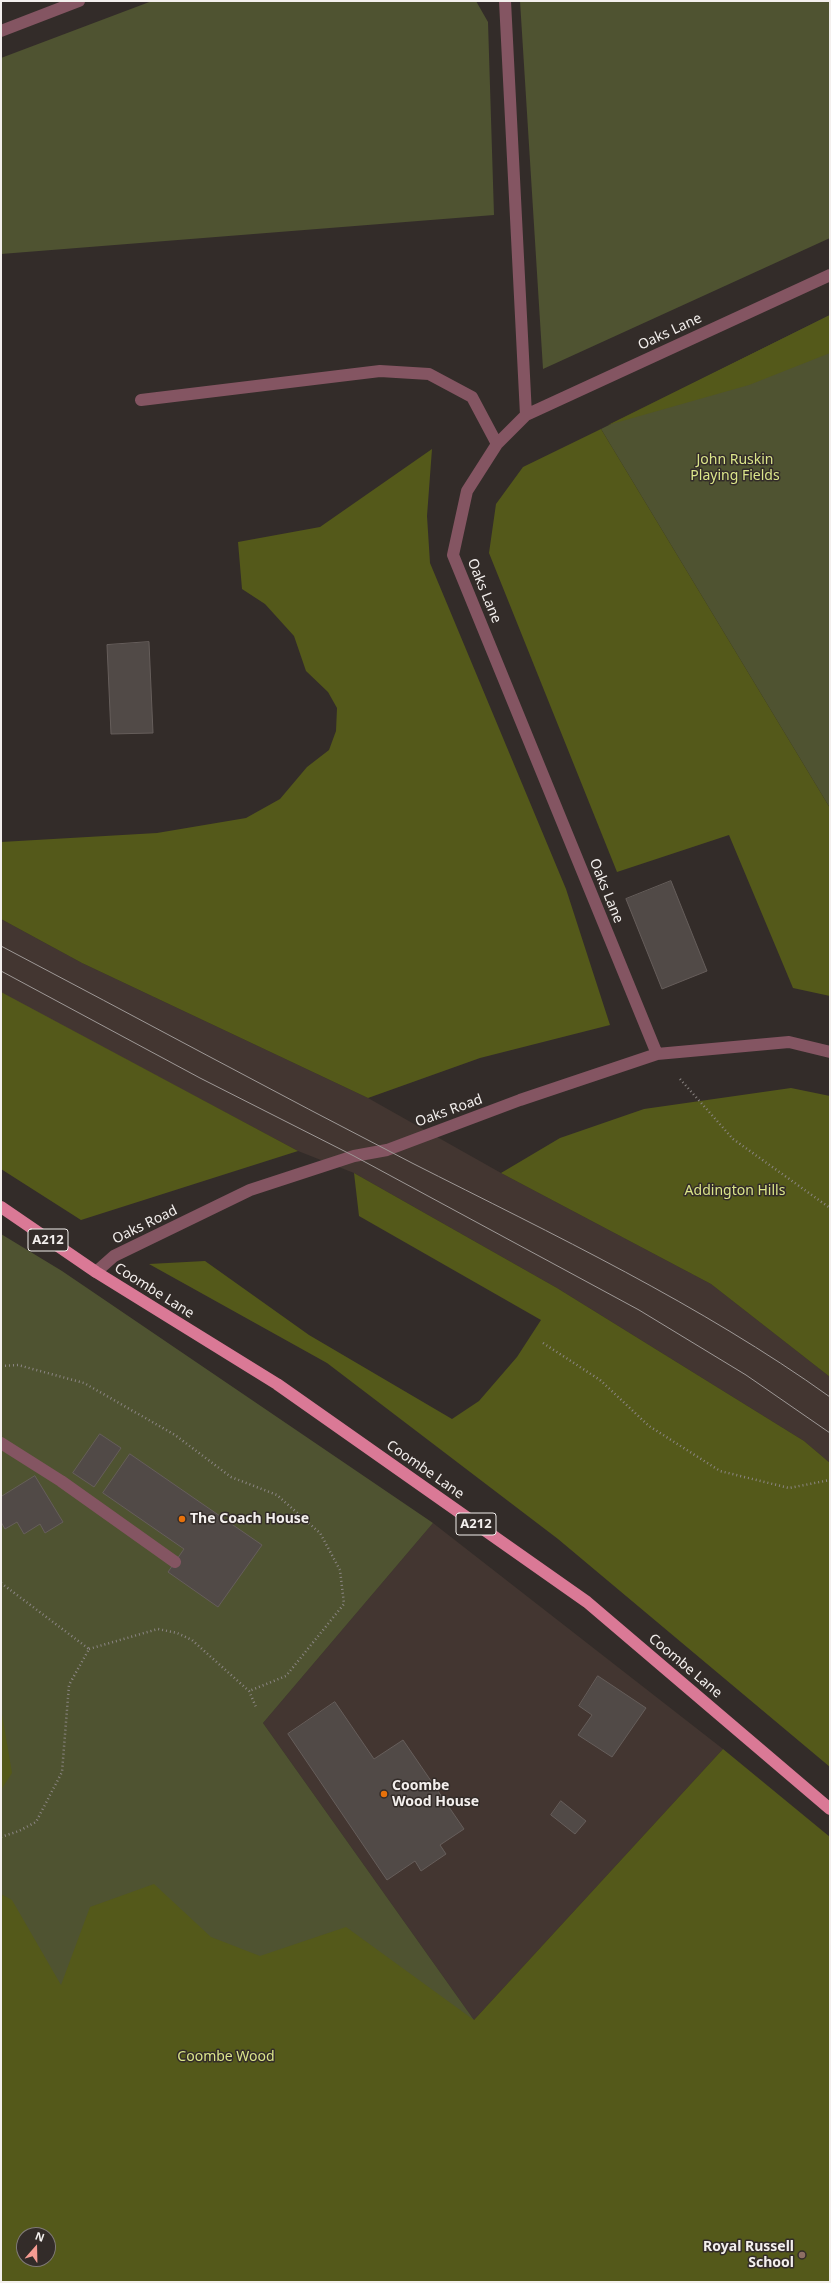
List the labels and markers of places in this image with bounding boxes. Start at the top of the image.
place label: The Coach House [190,1511,309,1527]
marker: The Coach House [177,1514,187,1524]
place label: Coombe Wood House [392,1778,479,1810]
marker: Coombe Wood House [379,1789,389,1799]
place label: Royal Russell School [703,2239,794,2272]
marker: Royal Russell School [797,2250,807,2260]

